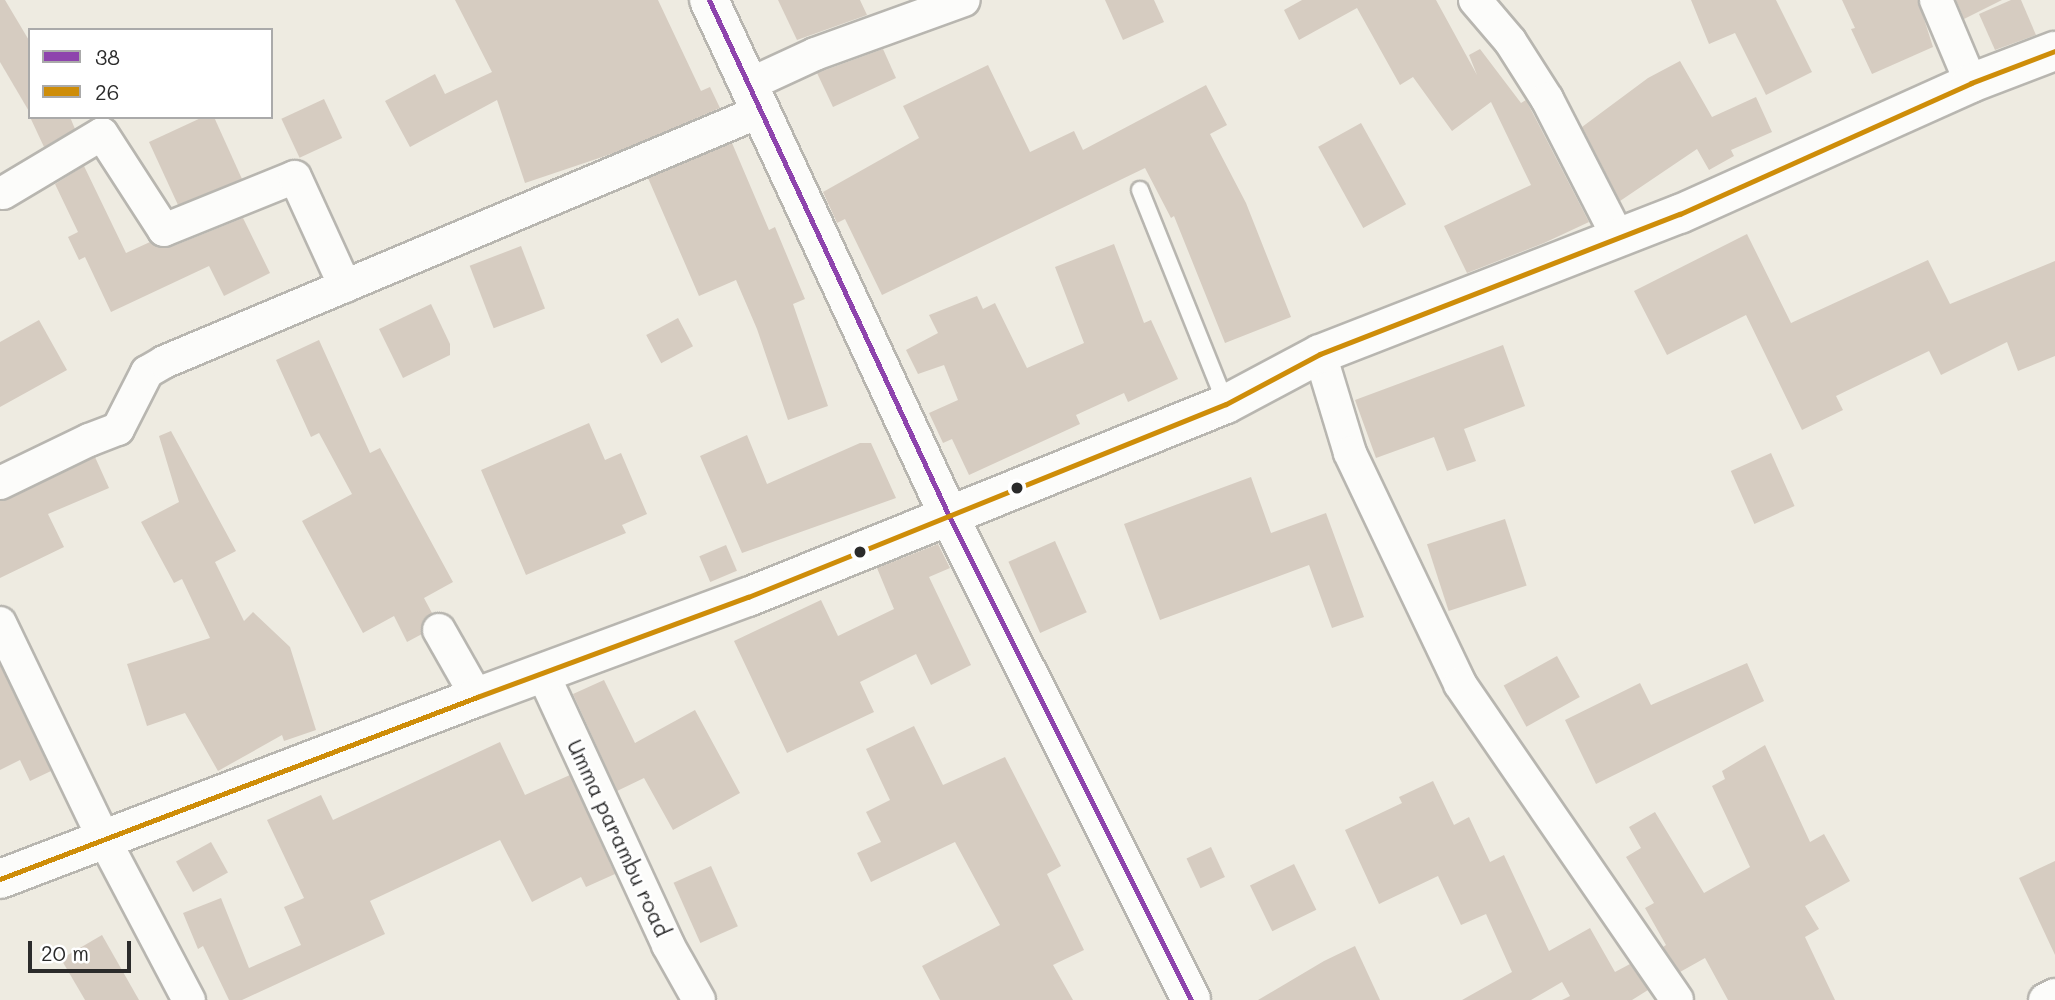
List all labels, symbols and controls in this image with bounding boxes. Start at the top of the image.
legend [28,28,273,119]
text: 38 [95,43,120,70]
text: 26 [95,78,119,105]
unlabelled marker [1010,481,1024,495]
unlabelled marker [853,545,867,559]
street label: Umma parambu road [562,735,676,941]
scale bar [32,926,135,970]
text: 20 m [41,939,89,966]

